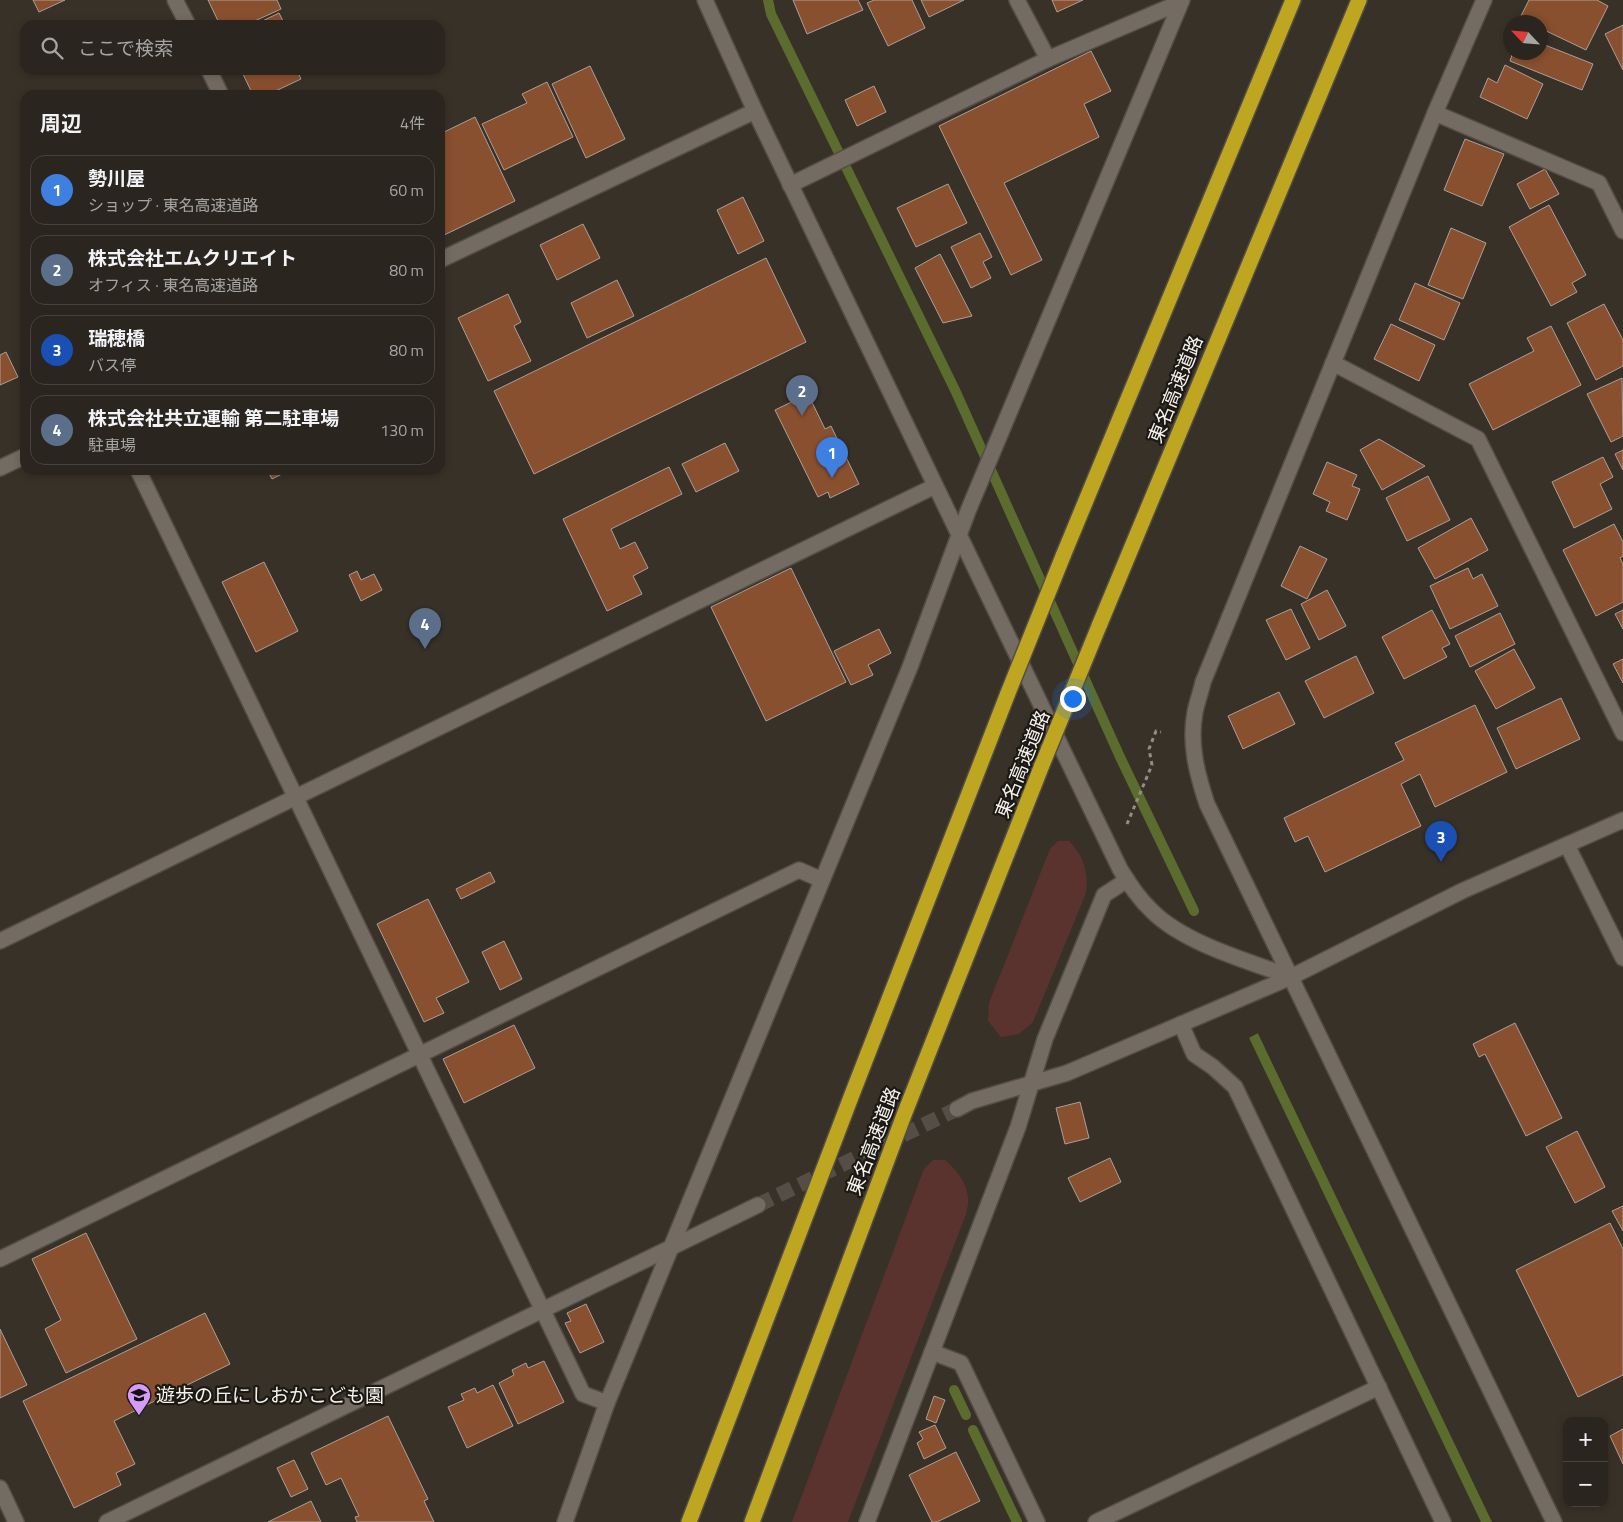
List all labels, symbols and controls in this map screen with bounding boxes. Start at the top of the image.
north arrow [1503,15,1548,60]
search box [20,20,445,75]
text: ここで検索 [78,33,173,62]
icon: search [38,34,66,62]
text: 周辺 [40,107,82,139]
text: 4件 [400,111,425,135]
text: 勢川屋 [88,163,145,192]
text: 1 [53,178,61,202]
text: 60 m [389,178,424,202]
text: ショップ · 東名高速道路 [88,193,259,217]
text: 株式会社エムクリエイト [88,243,297,272]
text: 2 [53,258,61,282]
text: 80 m [389,258,424,282]
text: オフィス · 東名高速道路 [88,273,258,297]
text: 瑞穂橋 [88,323,145,352]
street label: 東名高速道路 [1140,331,1209,447]
text: 3 [53,338,61,362]
text: 80 m [389,338,424,362]
text: バス停 [88,353,136,377]
pin: 2 [786,375,818,416]
text: 株式会社共立運輸 第二駐車場 [88,403,339,432]
text: 4 [53,418,61,442]
text: 130 m [380,418,424,442]
text: 駐車場 [88,433,136,457]
pin: 1 [816,437,848,478]
pin: 4 [409,608,441,649]
your location [1060,686,1086,712]
street label: 東名高速道路 [987,706,1056,822]
pin: 3 [1425,821,1457,862]
street label: 東名高速道路 [839,1082,906,1199]
place label: 遊歩の丘にしおかこども園 [156,1380,384,1409]
school or university icon: 遊歩の丘にしおかこども園 [126,1382,152,1416]
map controls [1563,1417,1608,1507]
button: + [1563,1417,1608,1462]
button: − [1563,1462,1608,1507]

